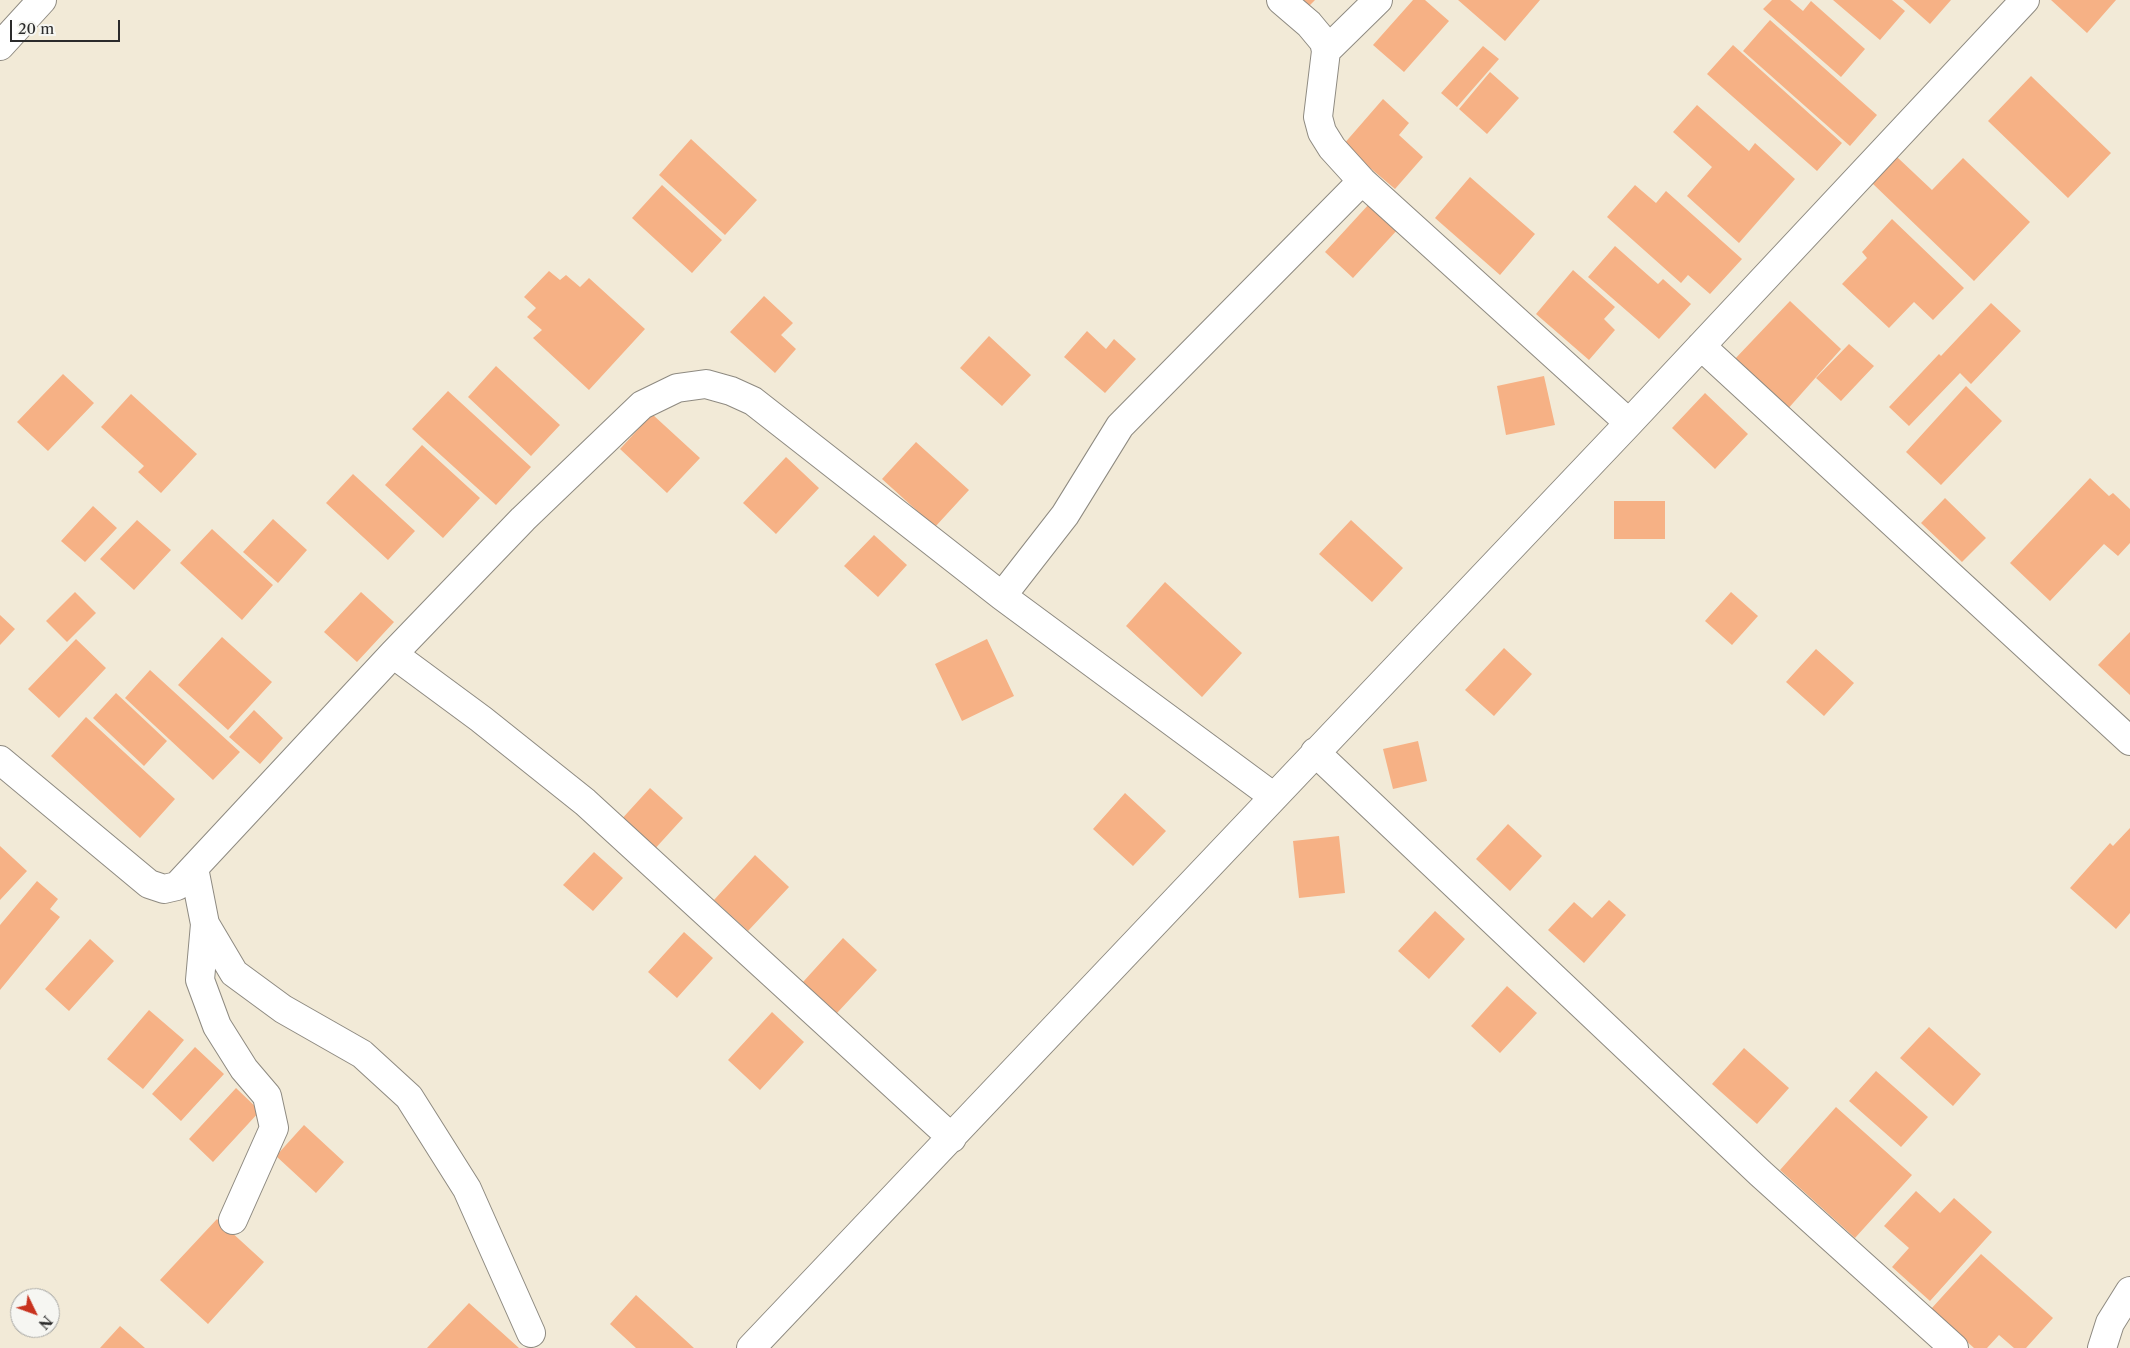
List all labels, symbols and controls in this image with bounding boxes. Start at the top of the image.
scale bar [12,10,122,42]
text: 20 m [18,19,54,38]
north arrow [10,1288,60,1338]
text: N [35,1312,56,1333]

